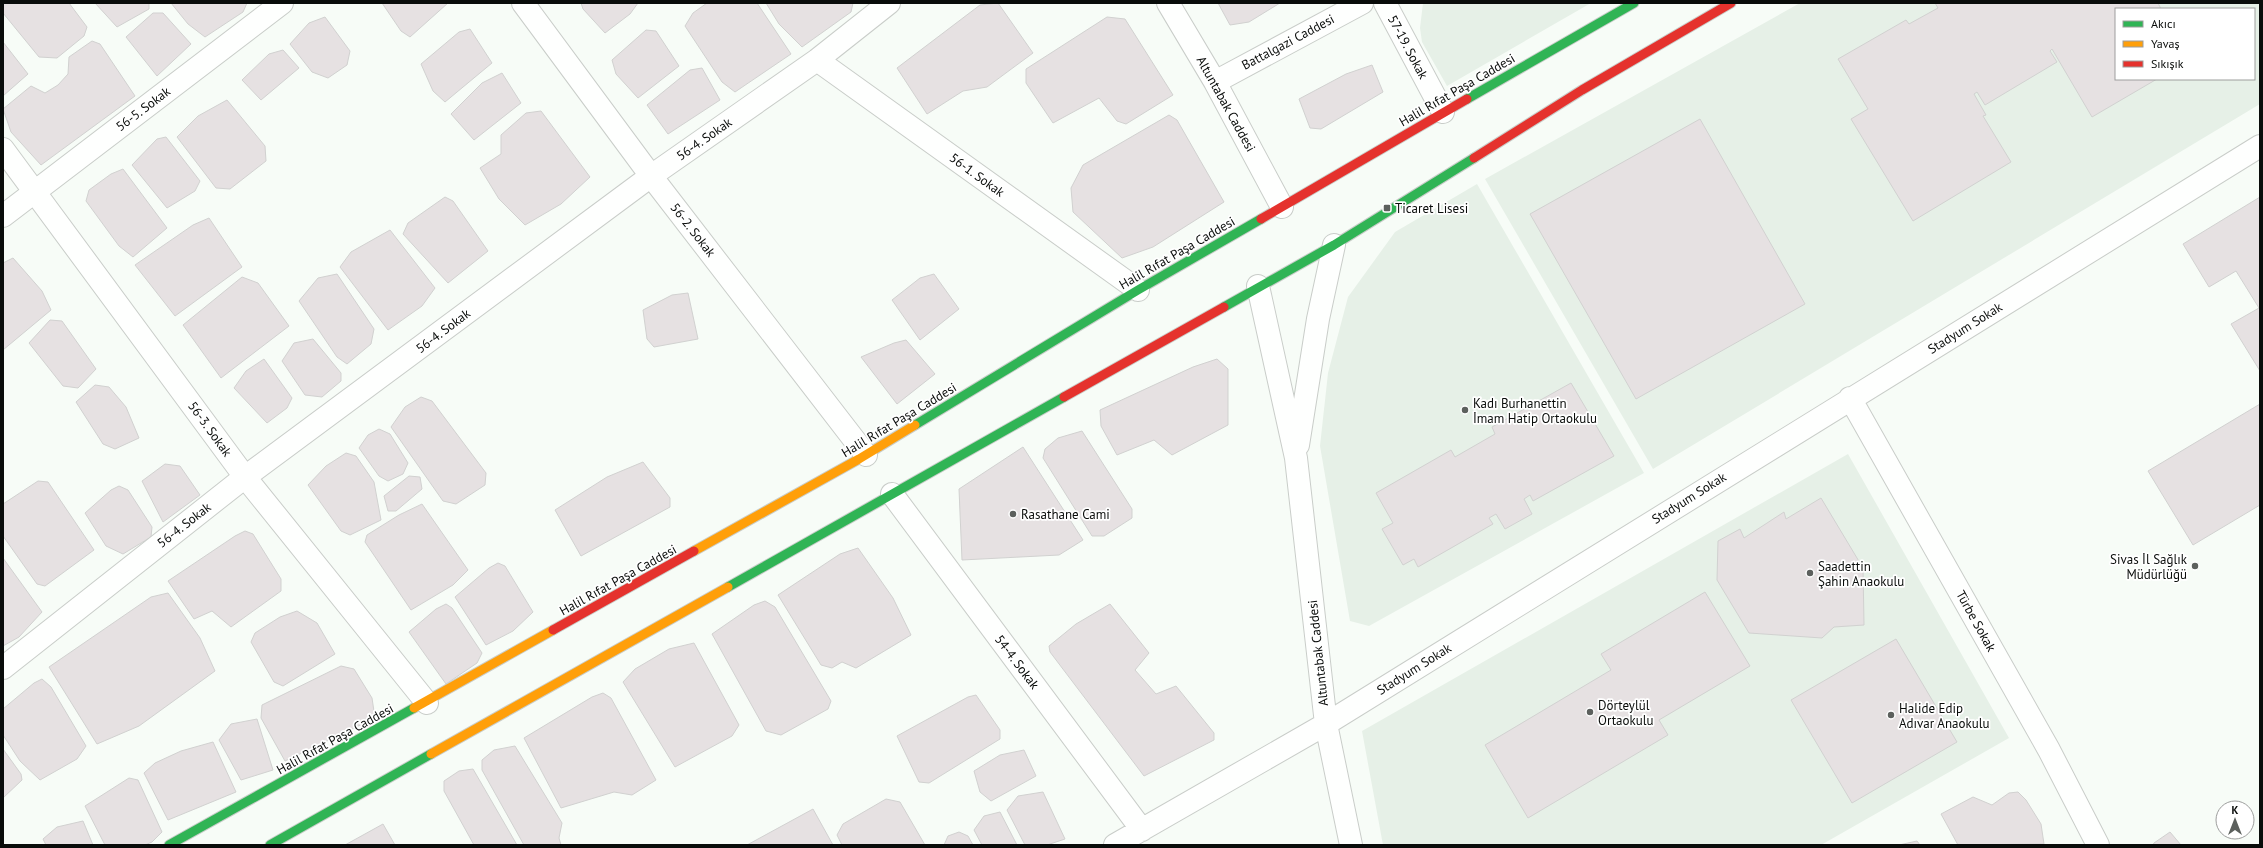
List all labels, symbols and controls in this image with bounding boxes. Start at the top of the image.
legend [2115,8,2255,80]
street label: Battalgazi Caddesi [1239,10,1337,74]
street label: 57-19. Sokak [1384,12,1432,83]
text: Akıcı [2151,16,2176,31]
text: Yavaş [2151,36,2180,51]
street label: Halil Rıfat Paşa Caddesi [1396,50,1518,130]
street label: Altuntabak Caddesi [1193,53,1259,155]
text: Sıkışık [2151,56,2184,71]
street label: 56-5. Sokak [112,83,174,135]
street label: 56-4. Sokak [673,113,736,164]
street label: 56-1. Sokak [946,149,1008,201]
street label: 56-2. Sokak [667,200,720,261]
place label: Ticaret Lisesi [1395,200,1468,217]
marker: Ticaret Lisesi [1382,203,1392,213]
street label: Halil Rıfat Paşa Caddesi [1116,213,1238,293]
street label: Stadyum Sokak [1925,298,2006,358]
street label: 56-4. Sokak [412,305,474,357]
street label: Halil Rıfat Paşa Caddesi [838,379,960,461]
place label: Kadı Burhanettin İmam Hatip Ortaokulu [1473,395,1597,427]
street label: 56-3. Sokak [184,398,236,460]
marker: Kadı Burhanettin İmam Hatip Ortaokulu [1460,405,1470,415]
street label: Stadyum Sokak [1649,468,1730,528]
street label: 56-4. Sokak [154,498,215,551]
place label: Rasathane Cami [1021,506,1110,523]
marker: Rasathane Cami [1008,509,1018,519]
street label: Halil Rıfat Paşa Caddesi [556,541,680,619]
place label: Sivas İl Sağlık Müdürlüğü [2110,551,2188,583]
place label: Saadettin Şahin Anaokulu [1818,558,1904,590]
marker: Sivas İl Sağlık Müdürlüğü [2190,561,2200,571]
marker: Saadettin Şahin Anaokulu [1805,568,1815,578]
street label: Türbe Sokak [1952,587,2000,655]
street label: Altuntabak Caddesi [1304,599,1332,707]
street label: 54-4. Sokak [991,631,1043,693]
street label: Stadyum Sokak [1374,639,1455,699]
place label: Dörteylül Ortaokulu [1598,697,1654,729]
street label: Halil Rıfat Paşa Caddesi [273,700,397,778]
place label: Halide Edip Adıvar Anaokulu [1899,700,1989,732]
marker: Dörteylül Ortaokulu [1585,707,1595,717]
marker: Halide Edip Adıvar Anaokulu [1886,710,1896,720]
north arrow [2215,800,2255,840]
text: K [2232,803,2239,817]

